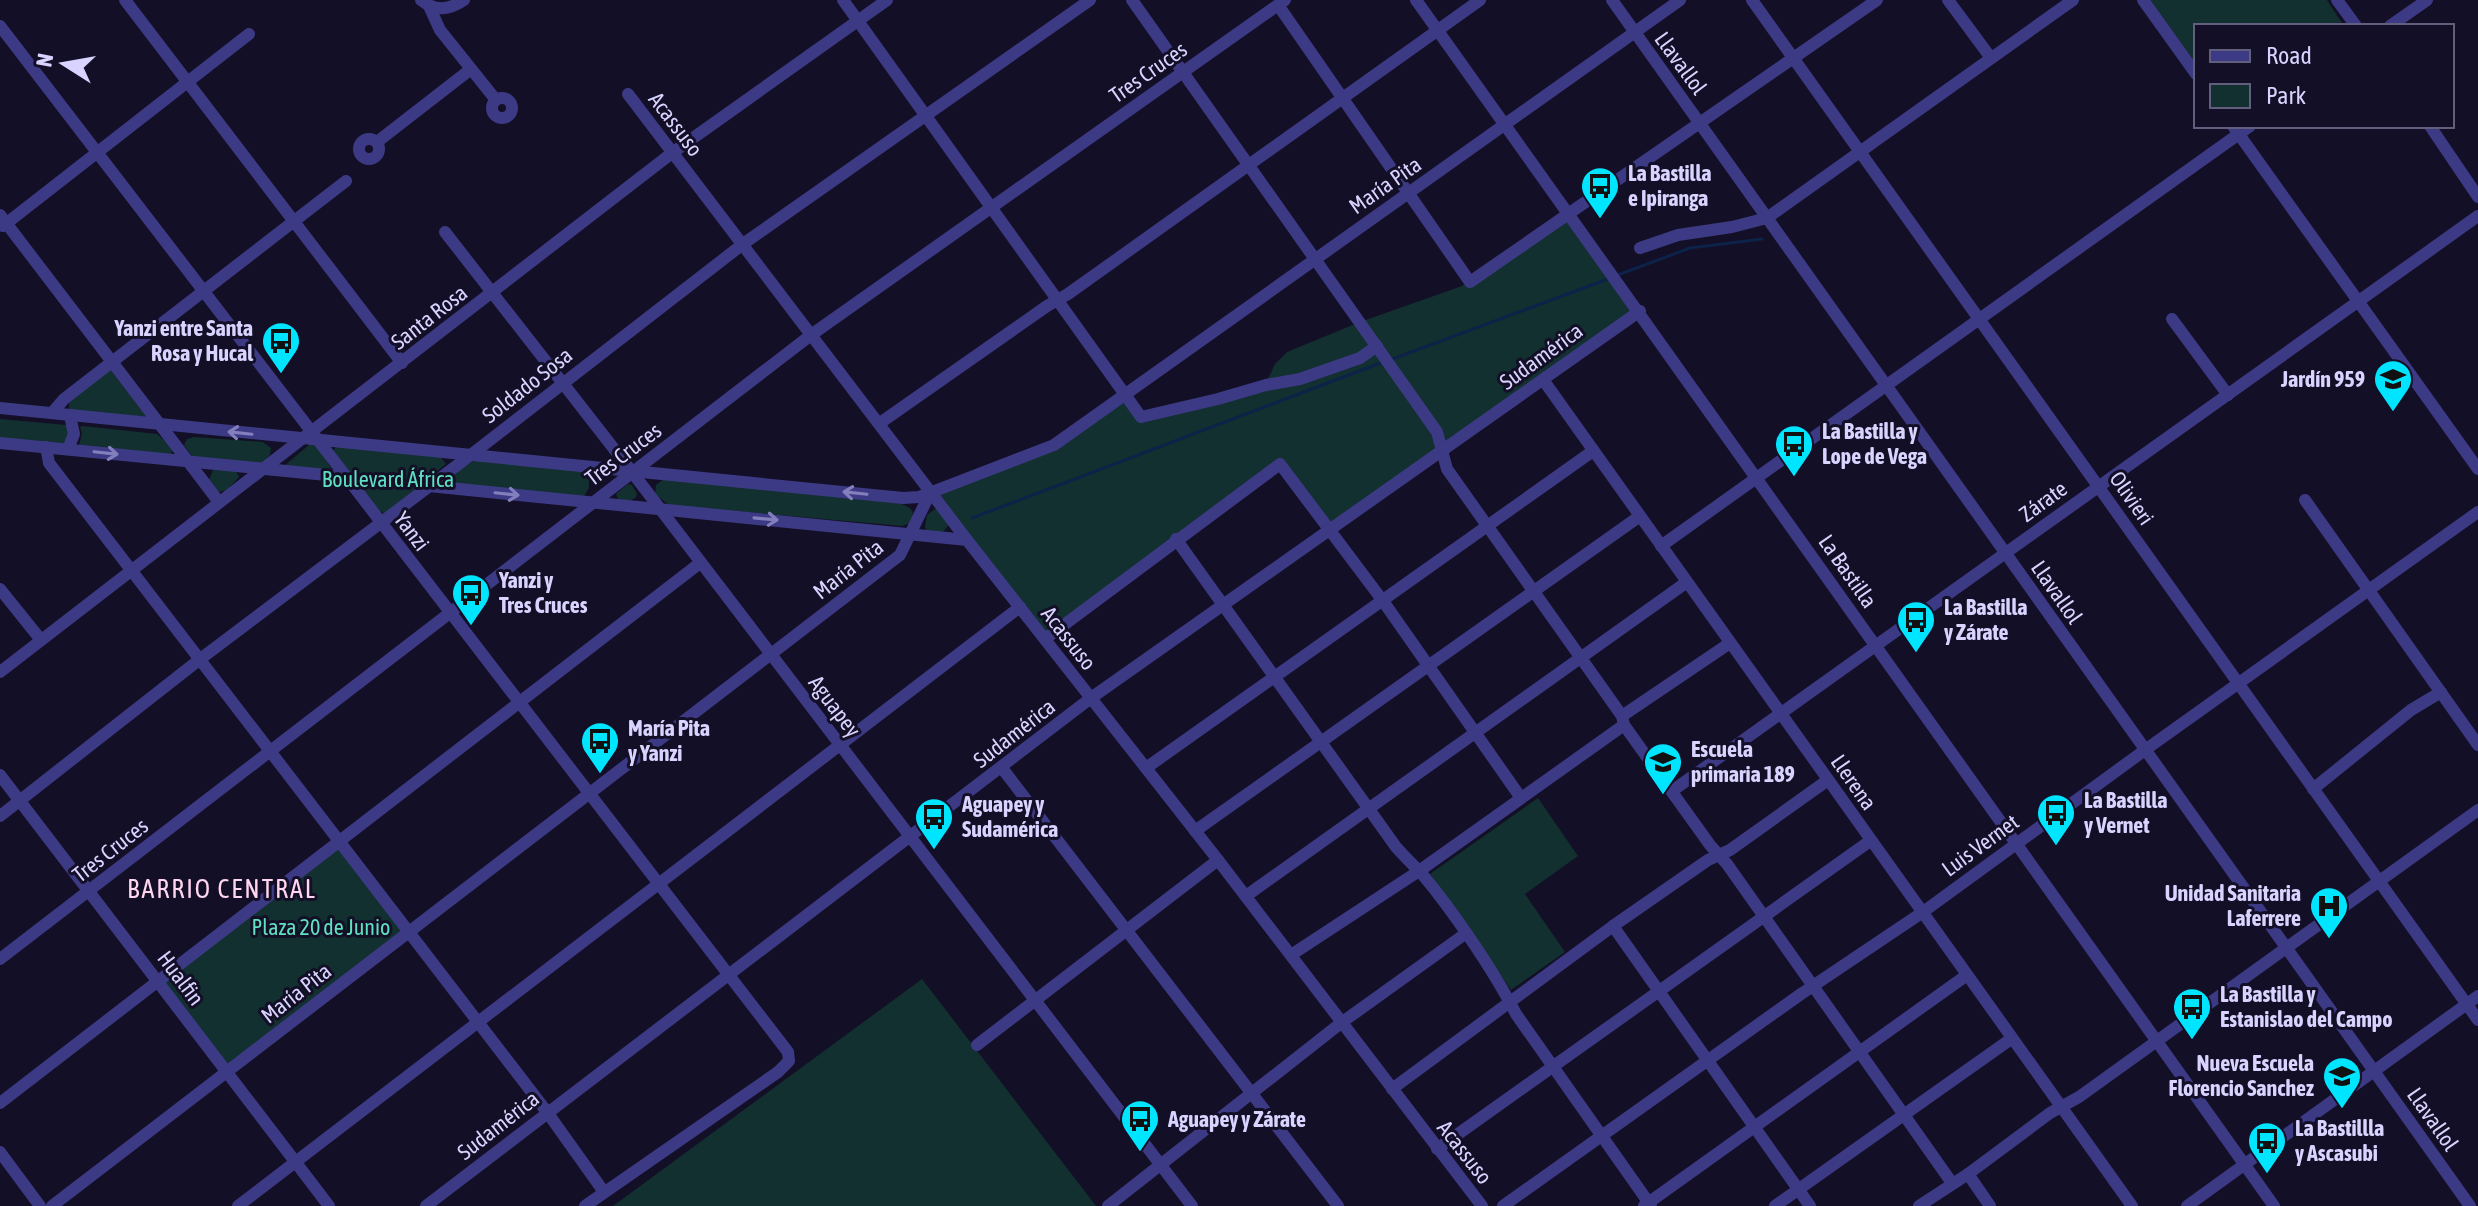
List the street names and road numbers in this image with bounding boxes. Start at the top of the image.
street label: Llavallol [1650,27,1713,100]
street label: Tres Cruces [1104,36,1192,108]
street label: Acassuso [644,87,708,161]
street label: María Pita [1344,151,1426,219]
street label: Santa Rosa [386,279,472,355]
street label: Sudamérica [1494,317,1588,395]
street label: Soldado Sosa [477,342,577,428]
street label: Tres Cruces [580,417,666,491]
street label: Olivieri [2104,466,2160,530]
street label: Zárate [2014,475,2072,527]
street label: Yanzi [389,506,435,556]
street label: La Bastilla [1813,529,1883,613]
street label: María Pita [808,534,888,604]
street label: Llavallol [2026,555,2088,629]
street label: Acassuso [1036,601,1102,675]
street label: Aguapey [803,670,867,742]
street label: Sudamérica [968,693,1060,773]
street label: Llerena [1826,749,1882,815]
street label: Luis Vernet [1937,808,2023,882]
street label: Tres Cruces [67,812,153,887]
street label: Hualfin [152,946,210,1010]
street label: María Pita [256,958,336,1028]
street label: Llavallol [2402,1082,2464,1156]
street label: Sudamérica [452,1085,544,1165]
street label: Acassuso [1432,1115,1498,1189]

